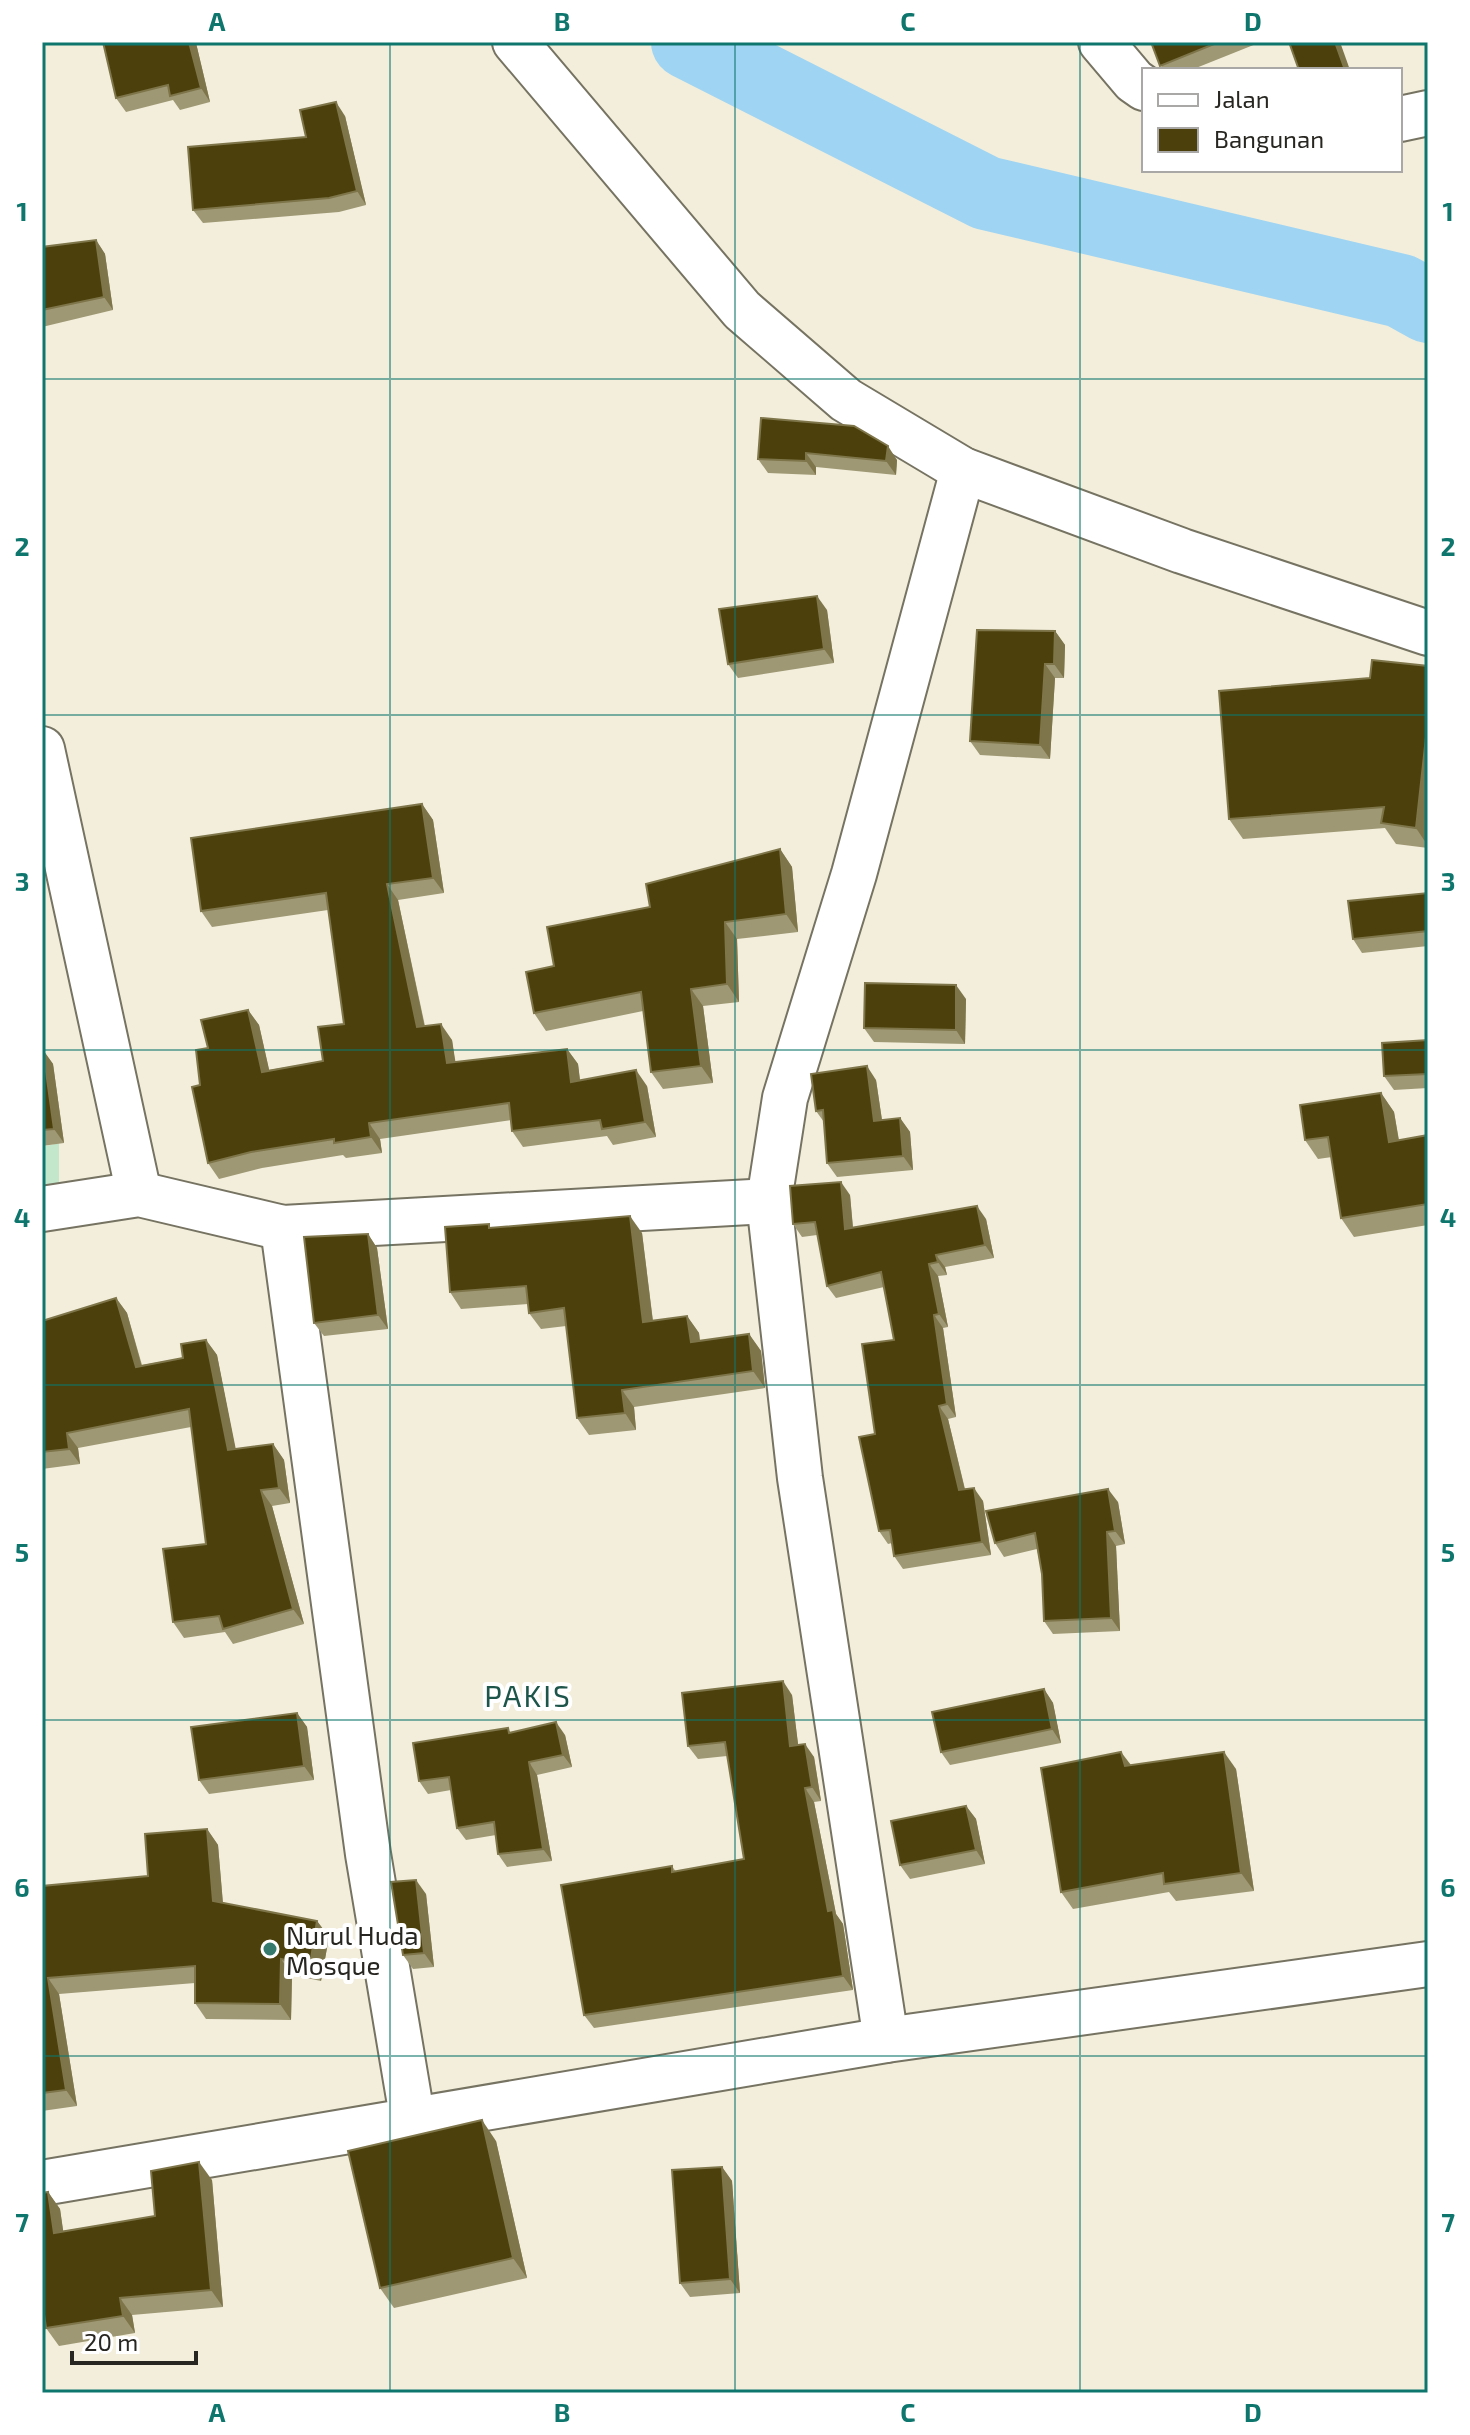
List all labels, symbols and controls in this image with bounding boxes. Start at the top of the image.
text: A [209,5,226,36]
text: B [554,5,570,36]
text: C [900,5,916,36]
text: D [1244,5,1262,36]
legend [1142,68,1402,172]
text: Jalan [1214,84,1270,113]
text: Bangunan [1214,124,1324,153]
text: 1 [16,195,28,226]
text: 1 [1442,195,1454,226]
text: 2 [14,530,30,561]
text: 2 [1440,530,1456,561]
text: 3 [15,865,29,896]
text: 3 [1441,865,1455,896]
text: 4 [14,1201,30,1232]
text: 4 [1440,1201,1456,1232]
text: 5 [15,1536,29,1567]
text: 5 [1441,1536,1455,1567]
district label: PAKIS [484,1677,572,1713]
text: 6 [14,1871,30,1902]
text: 6 [1440,1871,1456,1902]
place label: Nurul Huda Mosque [286,1919,419,1980]
marker: Nurul Huda Mosque [261,1940,279,1958]
text: 7 [15,2206,29,2237]
text: 7 [1441,2206,1455,2237]
scale bar [72,2315,196,2365]
text: 20 m [84,2327,138,2356]
text: A [209,2396,226,2427]
text: B [554,2396,570,2427]
text: C [900,2396,916,2427]
text: D [1244,2396,1262,2427]

